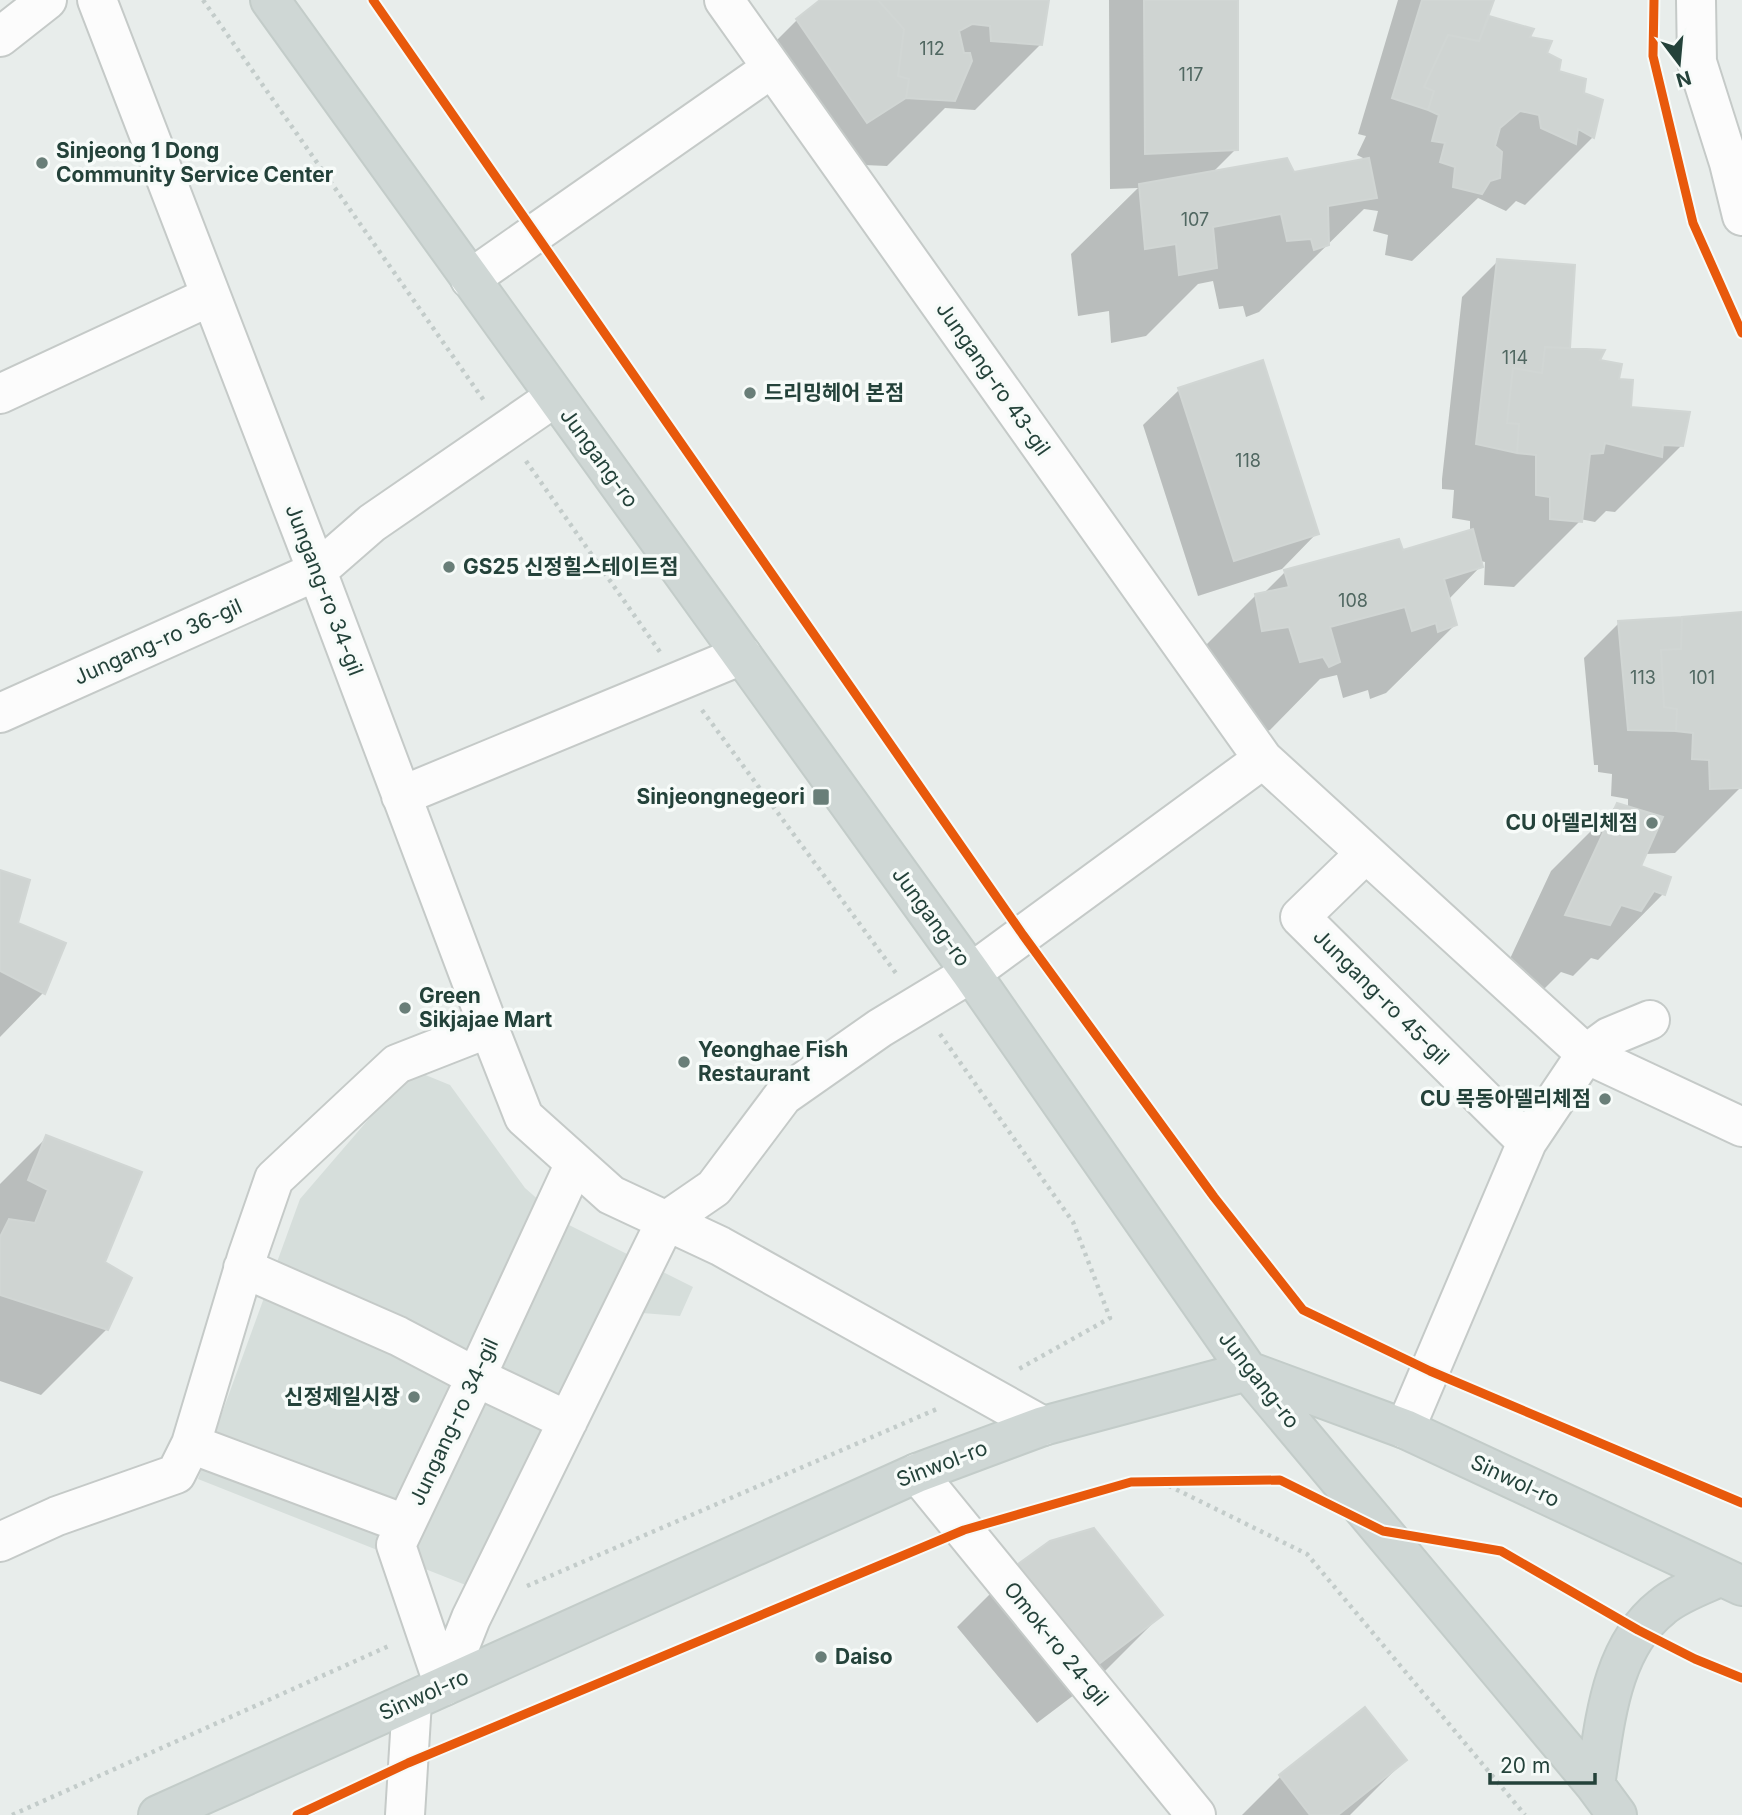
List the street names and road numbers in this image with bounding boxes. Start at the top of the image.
street label: Jungang-ro 43-gil [931,297,1056,460]
street label: Jungang-ro [555,403,644,512]
street label: Jungang-ro 34-gil [280,501,369,679]
street label: Jungang-ro 36-gil [70,593,246,690]
street label: Jungang-ro [887,862,976,971]
street label: Jungang-ro 45-gil [1308,924,1454,1070]
street label: Jungang-ro [1214,1326,1305,1433]
street label: Jungang-ro 34-gil [404,1334,503,1509]
street label: Sinwol-ro [893,1435,991,1492]
street label: Sinwol-ro [1467,1449,1564,1512]
street label: Omok-ro 24-gil [999,1577,1114,1711]
street label: Sinwol-ro [375,1664,472,1725]

